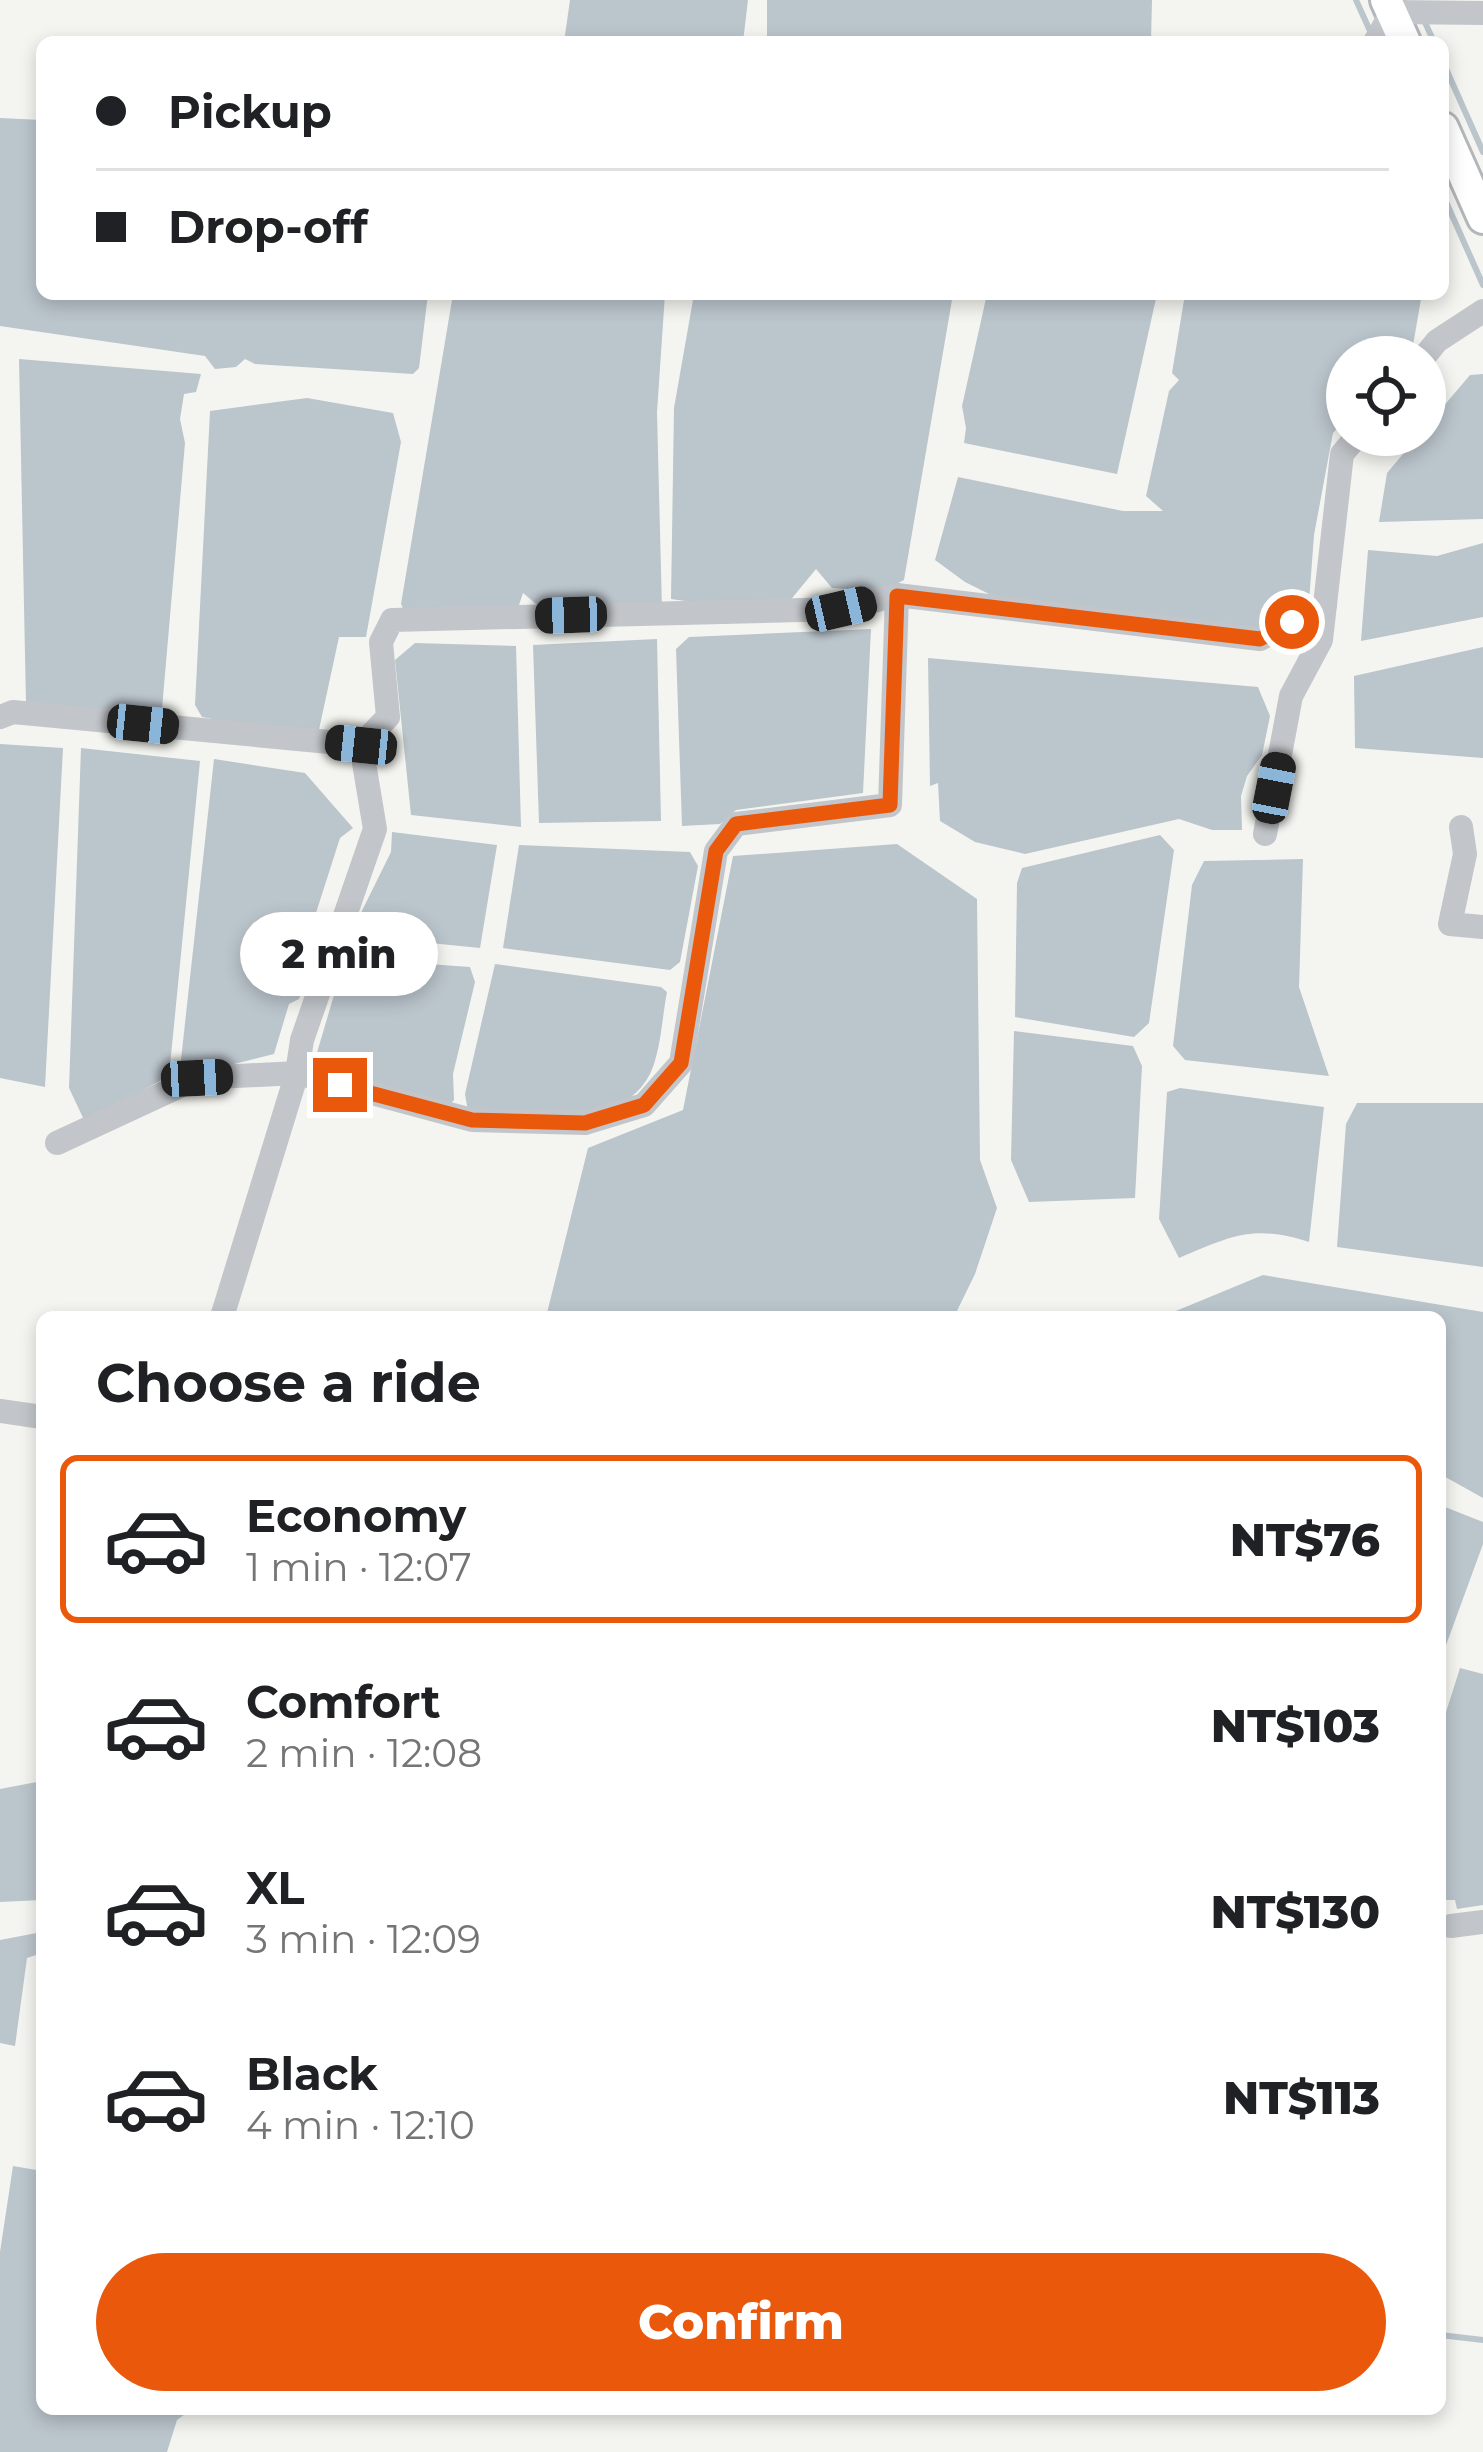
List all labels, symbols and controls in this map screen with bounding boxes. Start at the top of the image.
text: Pickup [168,84,332,139]
text: Drop-off [168,199,368,254]
map controls [1326,336,1446,456]
button: locate [1326,336,1446,456]
car [802,583,880,635]
route start [1265,595,1319,649]
car [534,596,608,634]
car [105,702,181,746]
car [323,723,399,767]
car [1249,749,1299,827]
callout: 2 min [241,911,439,995]
text: 2 min [282,930,396,978]
car [160,1058,234,1098]
route end [313,1058,367,1112]
text: Choose a ride [96,1350,481,1416]
icon: car [102,1485,210,1593]
text: Economy [246,1488,466,1543]
text: NT$76 [1230,1512,1380,1567]
text: 1 min · 12:07 [246,1543,472,1591]
icon: car [102,1671,210,1779]
text: Comfort [246,1674,441,1729]
text: NT$103 [1211,1698,1380,1753]
text: 2 min · 12:08 [246,1729,482,1777]
icon: car [102,1857,210,1965]
text: XL [246,1860,304,1915]
text: NT$130 [1210,1884,1380,1939]
text: 3 min · 12:09 [246,1915,481,1963]
icon: car [102,2043,210,2151]
text: Black [246,2046,378,2101]
text: NT$113 [1223,2070,1380,2125]
text: 4 min · 12:10 [246,2101,475,2149]
button: Confirm [96,2253,1386,2391]

